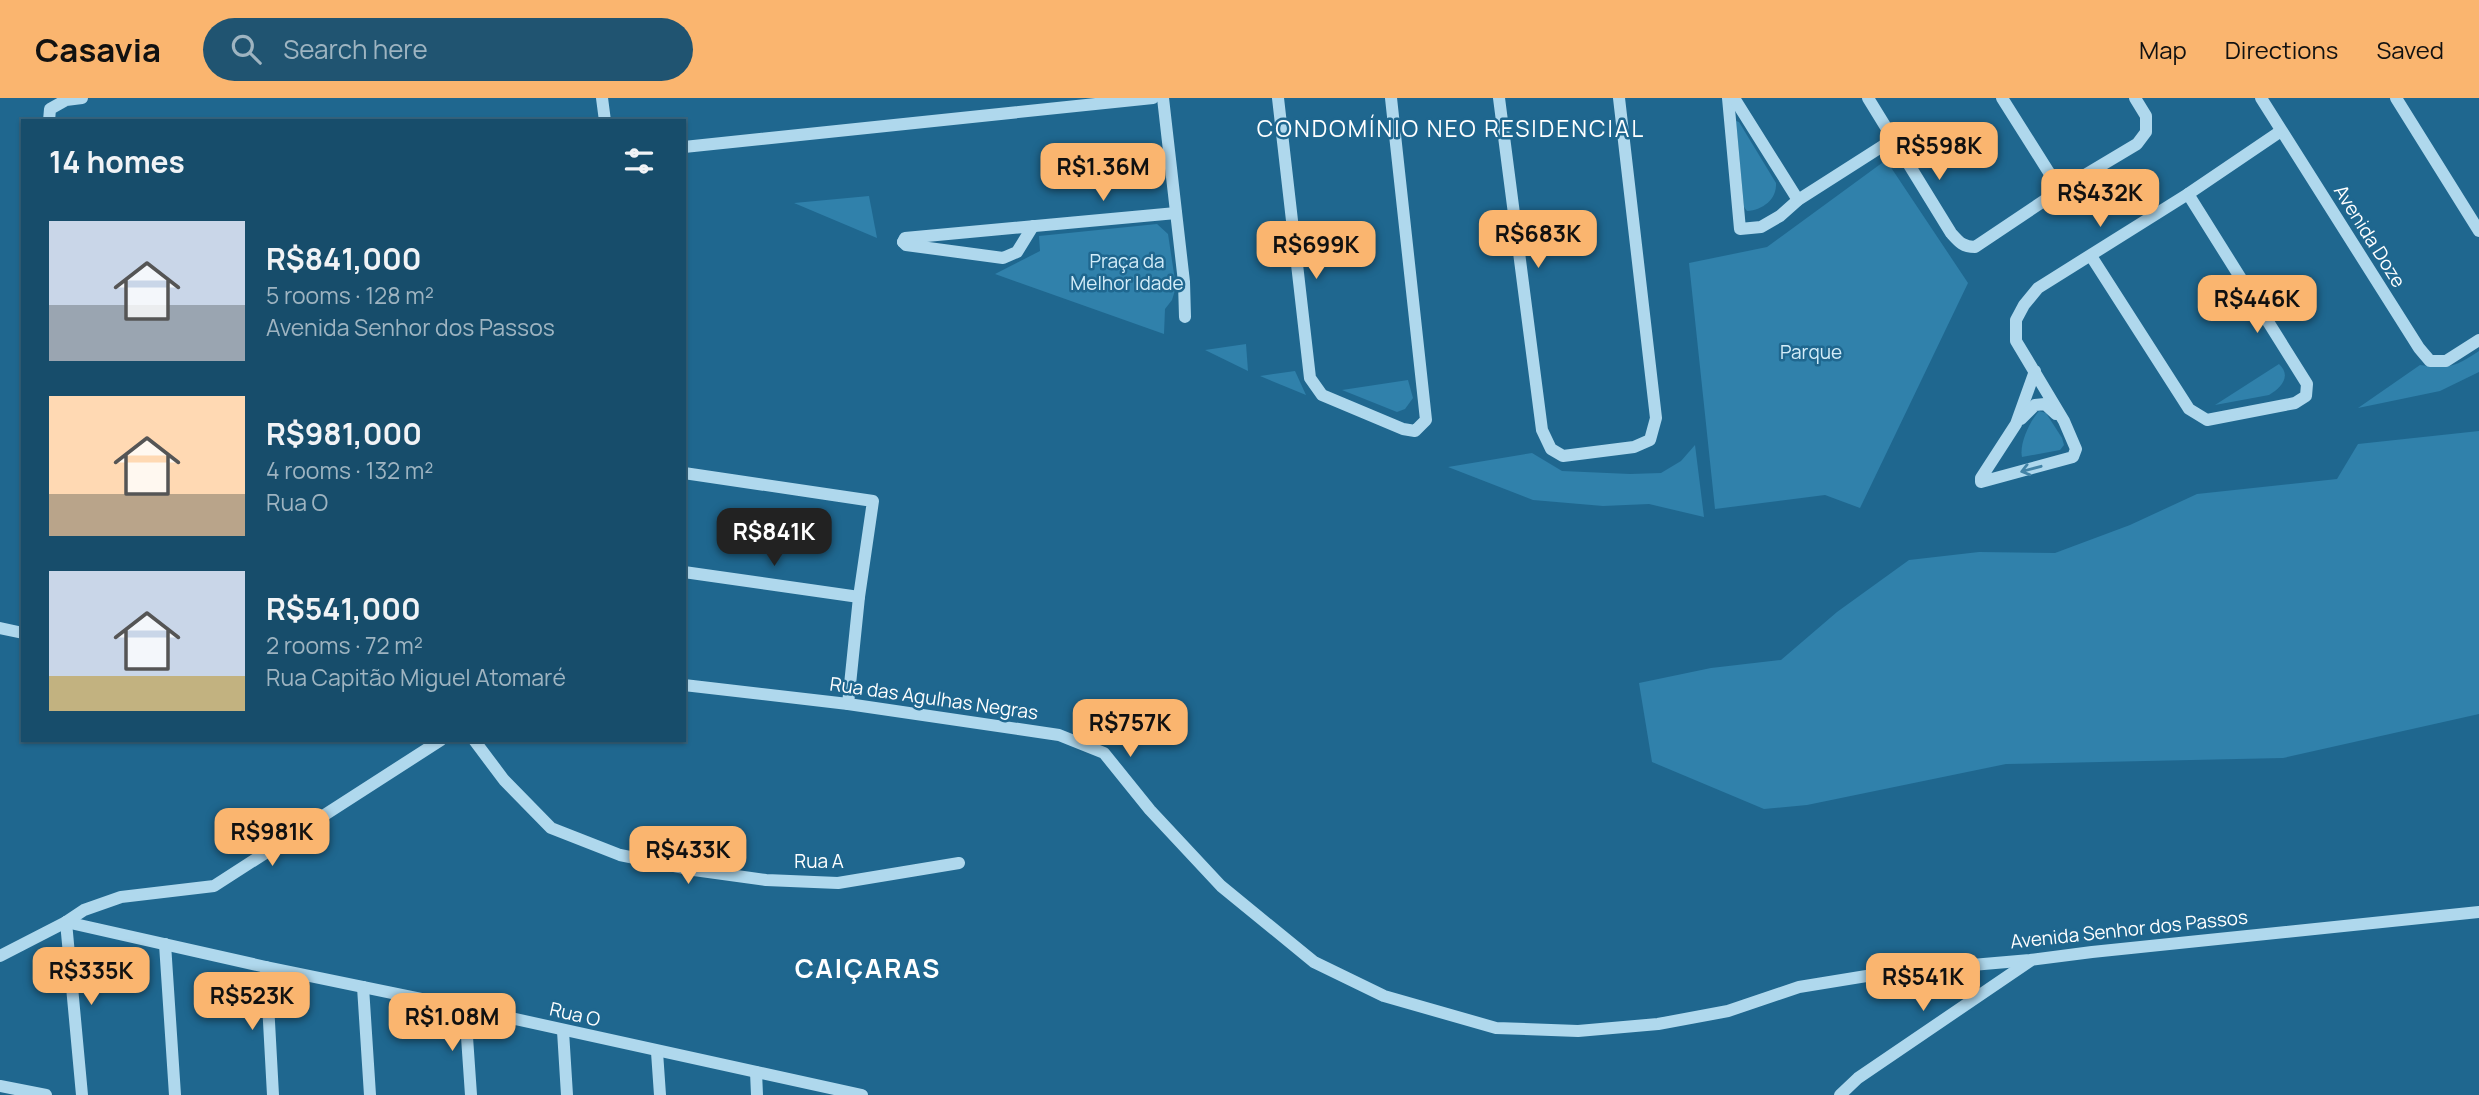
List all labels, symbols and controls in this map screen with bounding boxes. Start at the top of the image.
search box [203,18,693,81]
text: Casavia [35,27,161,72]
icon: search [227,30,265,68]
text: Search here [283,31,428,67]
text: Map [2139,33,2187,66]
text: Directions [2225,33,2338,66]
text: Saved [2376,33,2444,66]
district label: CONDOMÍNIO NEO RESIDENCIAL [1257,112,1645,144]
pin: R$598K [1882,122,1996,182]
text: R$598K [1896,129,1982,161]
text: 14 homes [49,141,185,182]
icon: filters [620,142,658,180]
pin: R$1.36M [1038,144,1168,203]
text: R$1.36M [1056,150,1150,182]
pin: R$432K [2043,170,2157,229]
text: R$432K [2057,176,2143,208]
street label: Avenida Doze [2328,180,2412,292]
pin: R$683K [1481,211,1595,270]
text: R$683K [1495,217,1581,249]
pin: R$699K [1259,222,1373,281]
text: R$699K [1273,228,1359,260]
text: R$841,000 [266,238,422,279]
park label: Praça da Melhor Idade [1070,248,1184,296]
icon: home [105,249,189,333]
pin: R$446K [2200,275,2314,335]
text: 5 rooms · 128 m² [266,279,434,311]
text: R$446K [2214,282,2300,314]
text: Avenida Senhor dos Passos [266,311,555,343]
park label: Parque [1780,339,1842,365]
text: R$981,000 [266,413,422,454]
icon: home [105,424,189,508]
text: 4 rooms · 132 m² [266,454,434,486]
one-way arrow [2020,463,2042,476]
text: Rua O [266,486,328,518]
pin: R$841K [717,508,831,568]
text: R$841K [733,515,815,547]
text: R$541,000 [266,588,421,629]
icon: home [105,599,189,683]
text: 2 rooms · 72 m² [266,629,423,661]
text: Rua Capitão Miguel Atomaré [266,661,566,693]
street label: Rua das Agulhas Negras [828,670,1040,726]
pin: R$757K [1073,700,1187,759]
text: R$757K [1089,706,1171,738]
pin: R$981K [215,808,329,868]
text: R$981K [231,815,313,847]
pin: R$433K [631,826,745,886]
text: R$433K [645,833,731,865]
street label: Rua A [794,848,844,874]
street label: Avenida Senhor dos Passos [2009,904,2249,954]
pin: R$335K [34,948,148,1007]
district label: CAIÇARAS [795,950,941,986]
text: R$335K [49,954,133,986]
pin: R$541K [1866,954,1980,1013]
text: R$541K [1882,960,1964,992]
pin: R$523K [195,972,309,1032]
text: R$523K [210,979,294,1011]
pin: R$1.08M [387,993,517,1053]
street label: Rua O [547,996,603,1033]
text: R$1.08M [405,1000,499,1032]

